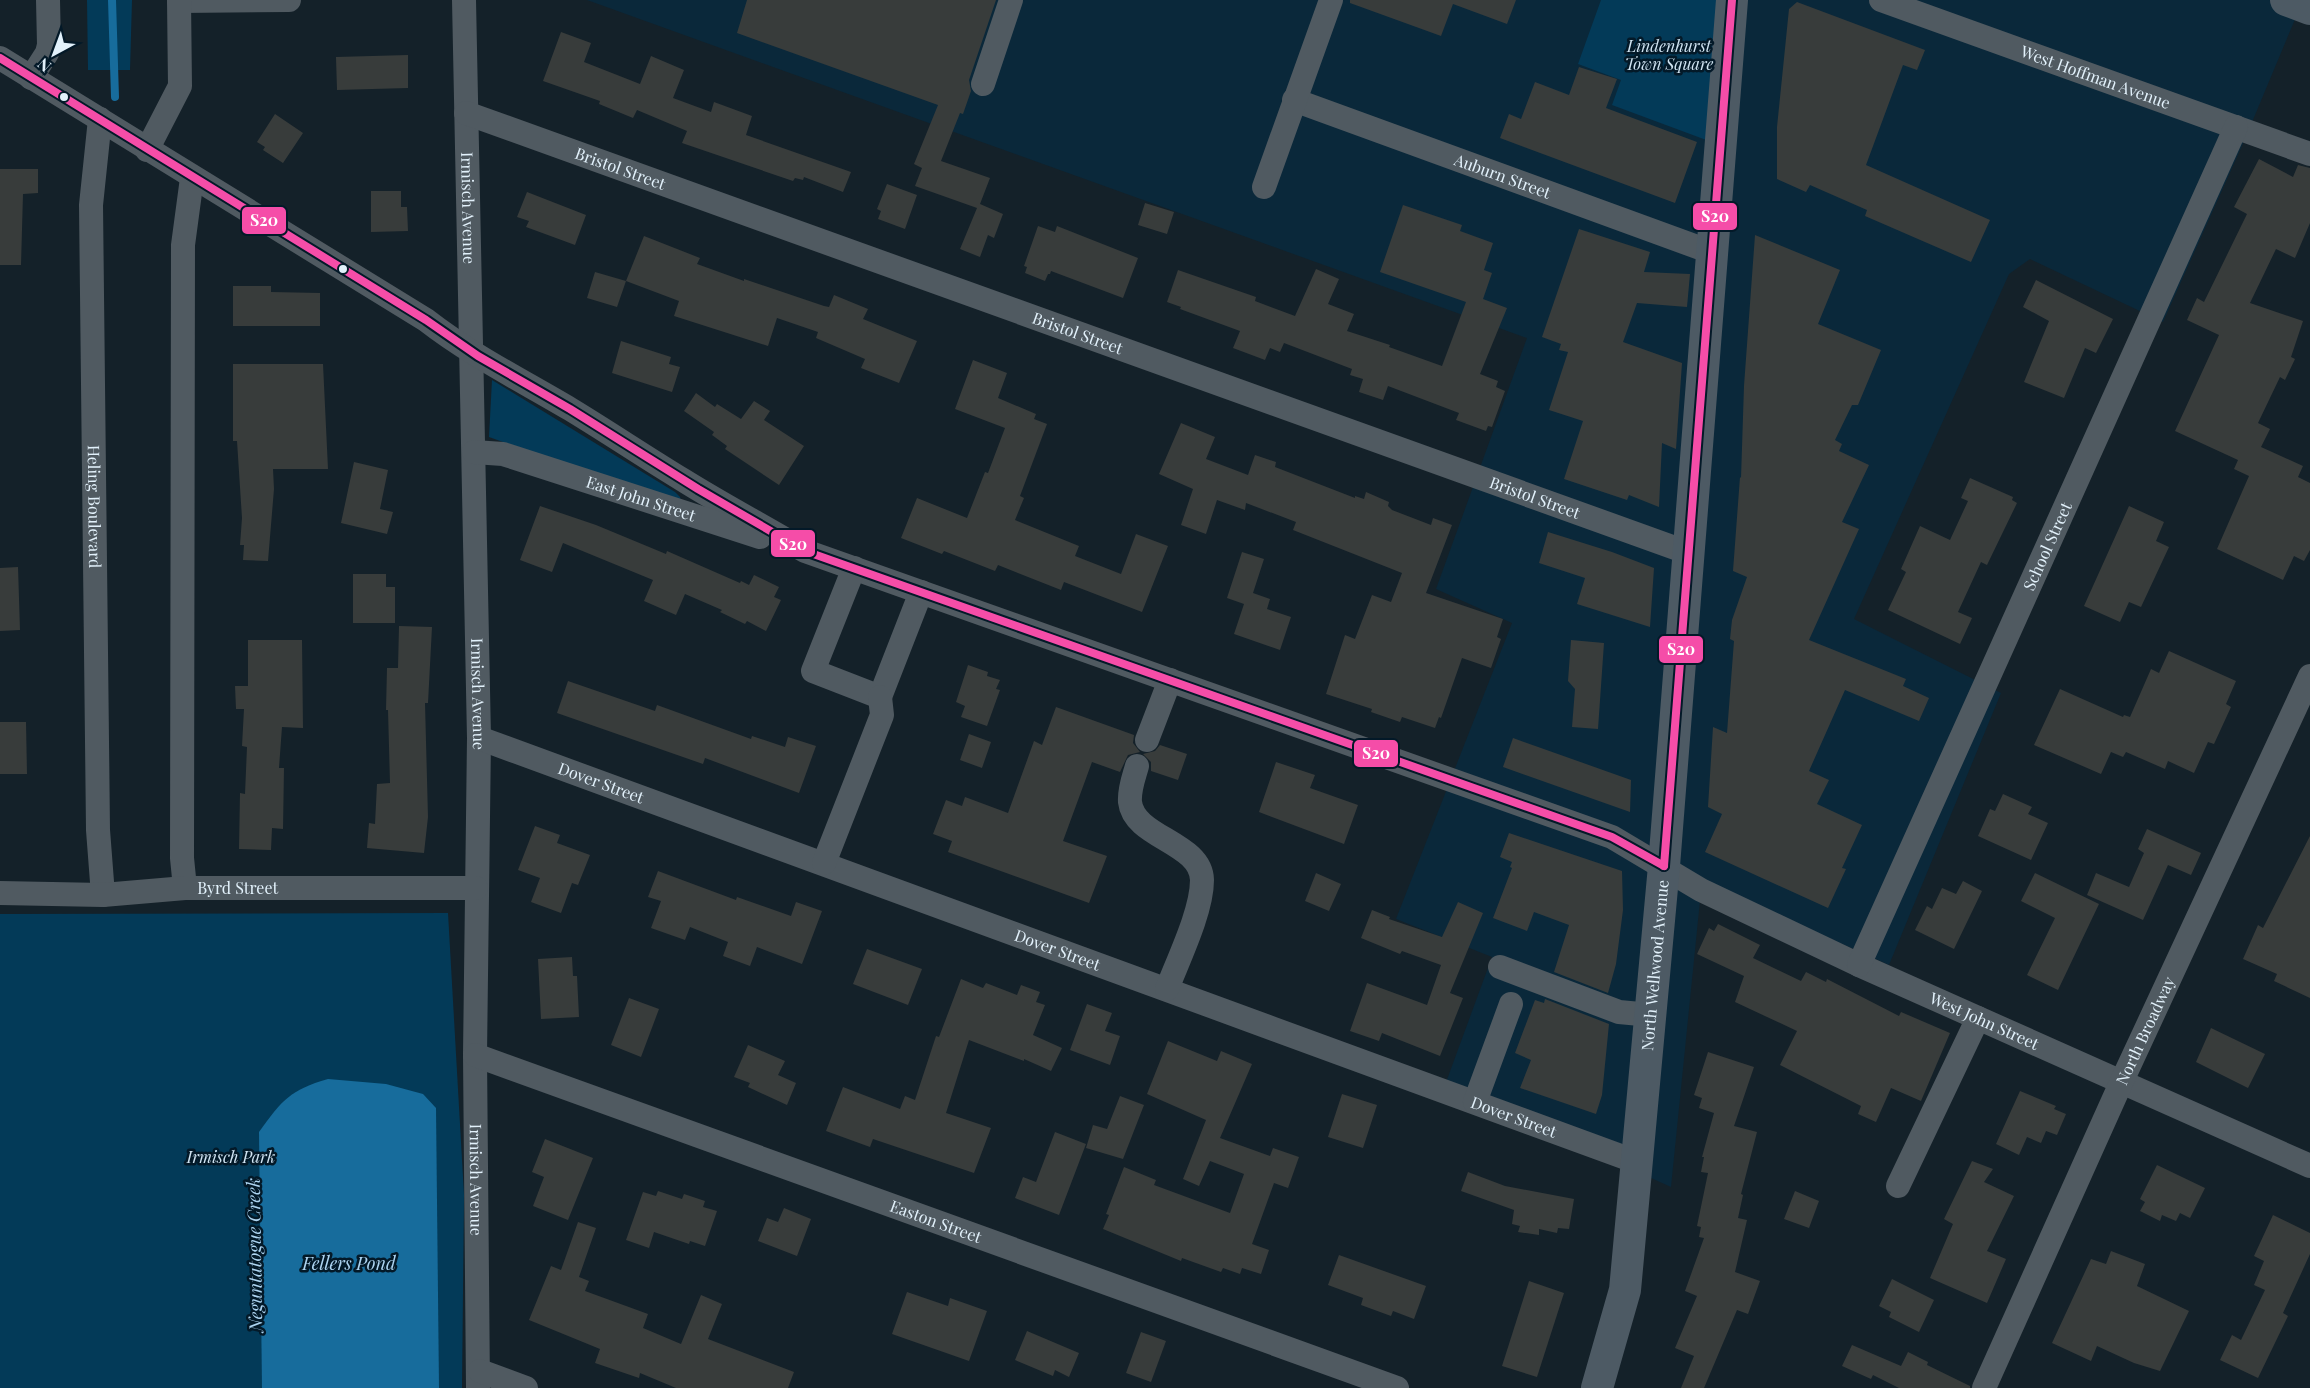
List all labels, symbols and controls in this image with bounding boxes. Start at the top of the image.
north arrow [24,24,84,84]
park label: Lindenhurst Town Square [1625,35,1713,74]
street label: West Hoffman Avenue [2017,40,2173,113]
text: N [32,54,55,77]
unlabelled marker [58,91,70,103]
street label: Bristol Street [572,142,669,194]
street label: Auburn Street [1451,148,1554,203]
street label: Irmisch Avenue [457,152,480,264]
line badge: S20 [1692,202,1738,231]
text: S20 [1701,205,1729,226]
line badge: S20 [241,206,287,235]
text: S20 [250,209,278,230]
unlabelled marker [337,263,349,275]
street label: Bristol Street [1030,307,1126,359]
street label: Heling Boulevard [84,445,106,568]
street label: East John Street [584,471,699,526]
street label: Bristol Street [1487,471,1584,523]
street label: School Street [2018,498,2076,594]
line badge: S20 [770,529,816,558]
text: S20 [779,533,807,554]
line badge: S20 [1658,635,1704,664]
street label: Irmisch Avenue [467,638,490,750]
text: S20 [1667,638,1695,659]
line badge: S20 [1353,739,1399,768]
text: S20 [1362,742,1390,763]
street label: Dover Street [555,757,647,808]
street label: Byrd Street [197,877,278,898]
street label: North Wellwood Avenue [1636,879,1673,1052]
street label: Dover Street [1012,924,1104,975]
street label: North Broadway [2111,973,2179,1088]
street label: West John Street [1926,986,2043,1054]
street label: Dover Street [1468,1091,1560,1142]
street label: Irmisch Avenue [466,1124,488,1236]
park label: Irmisch Park [186,1146,275,1167]
water label: Neguntatogue Creek [241,1178,267,1334]
street label: Easton Street [887,1195,985,1247]
water label: Fellers Pond [301,1251,397,1275]

